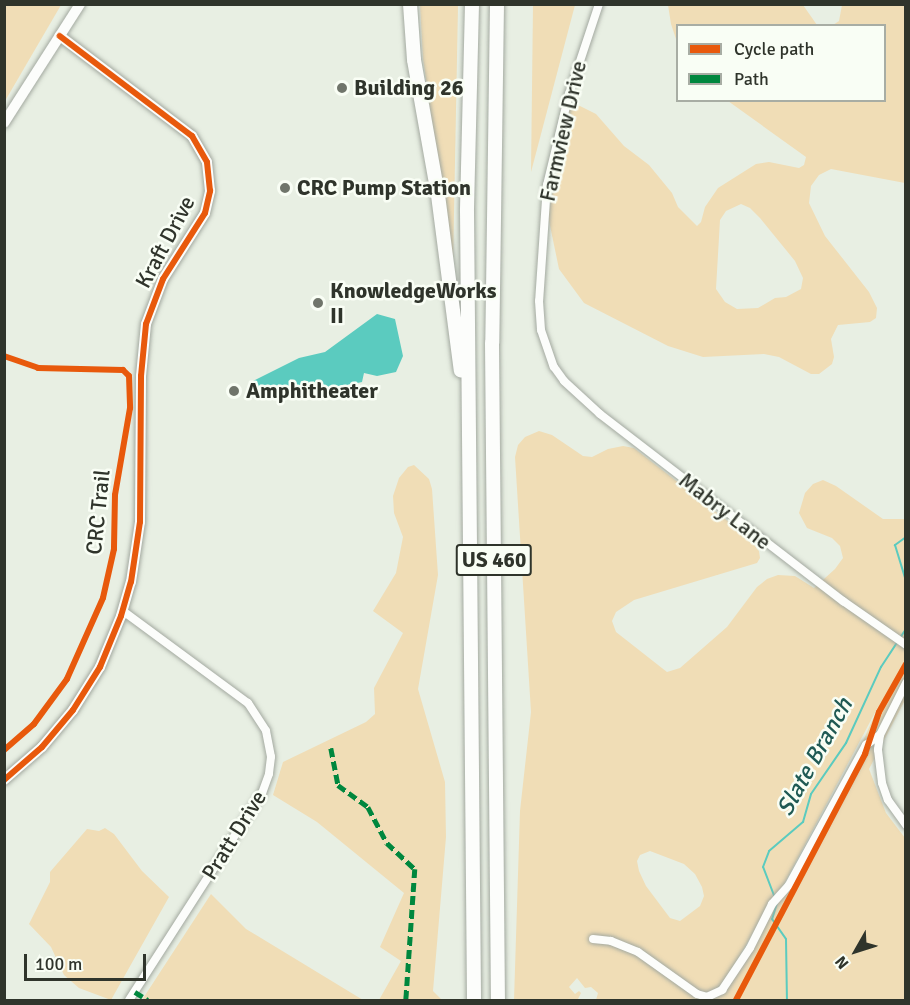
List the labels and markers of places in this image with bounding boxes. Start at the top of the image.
place label: Building 26 [354,75,464,101]
marker: Building 26 [335,81,349,95]
place label: CRC Pump Station [297,175,471,201]
marker: CRC Pump Station [278,181,292,195]
place label: KnowledgeWorks II [330,277,496,328]
marker: KnowledgeWorks II [311,296,325,310]
place label: Amphitheater [246,378,378,404]
marker: Amphitheater [227,384,241,398]

